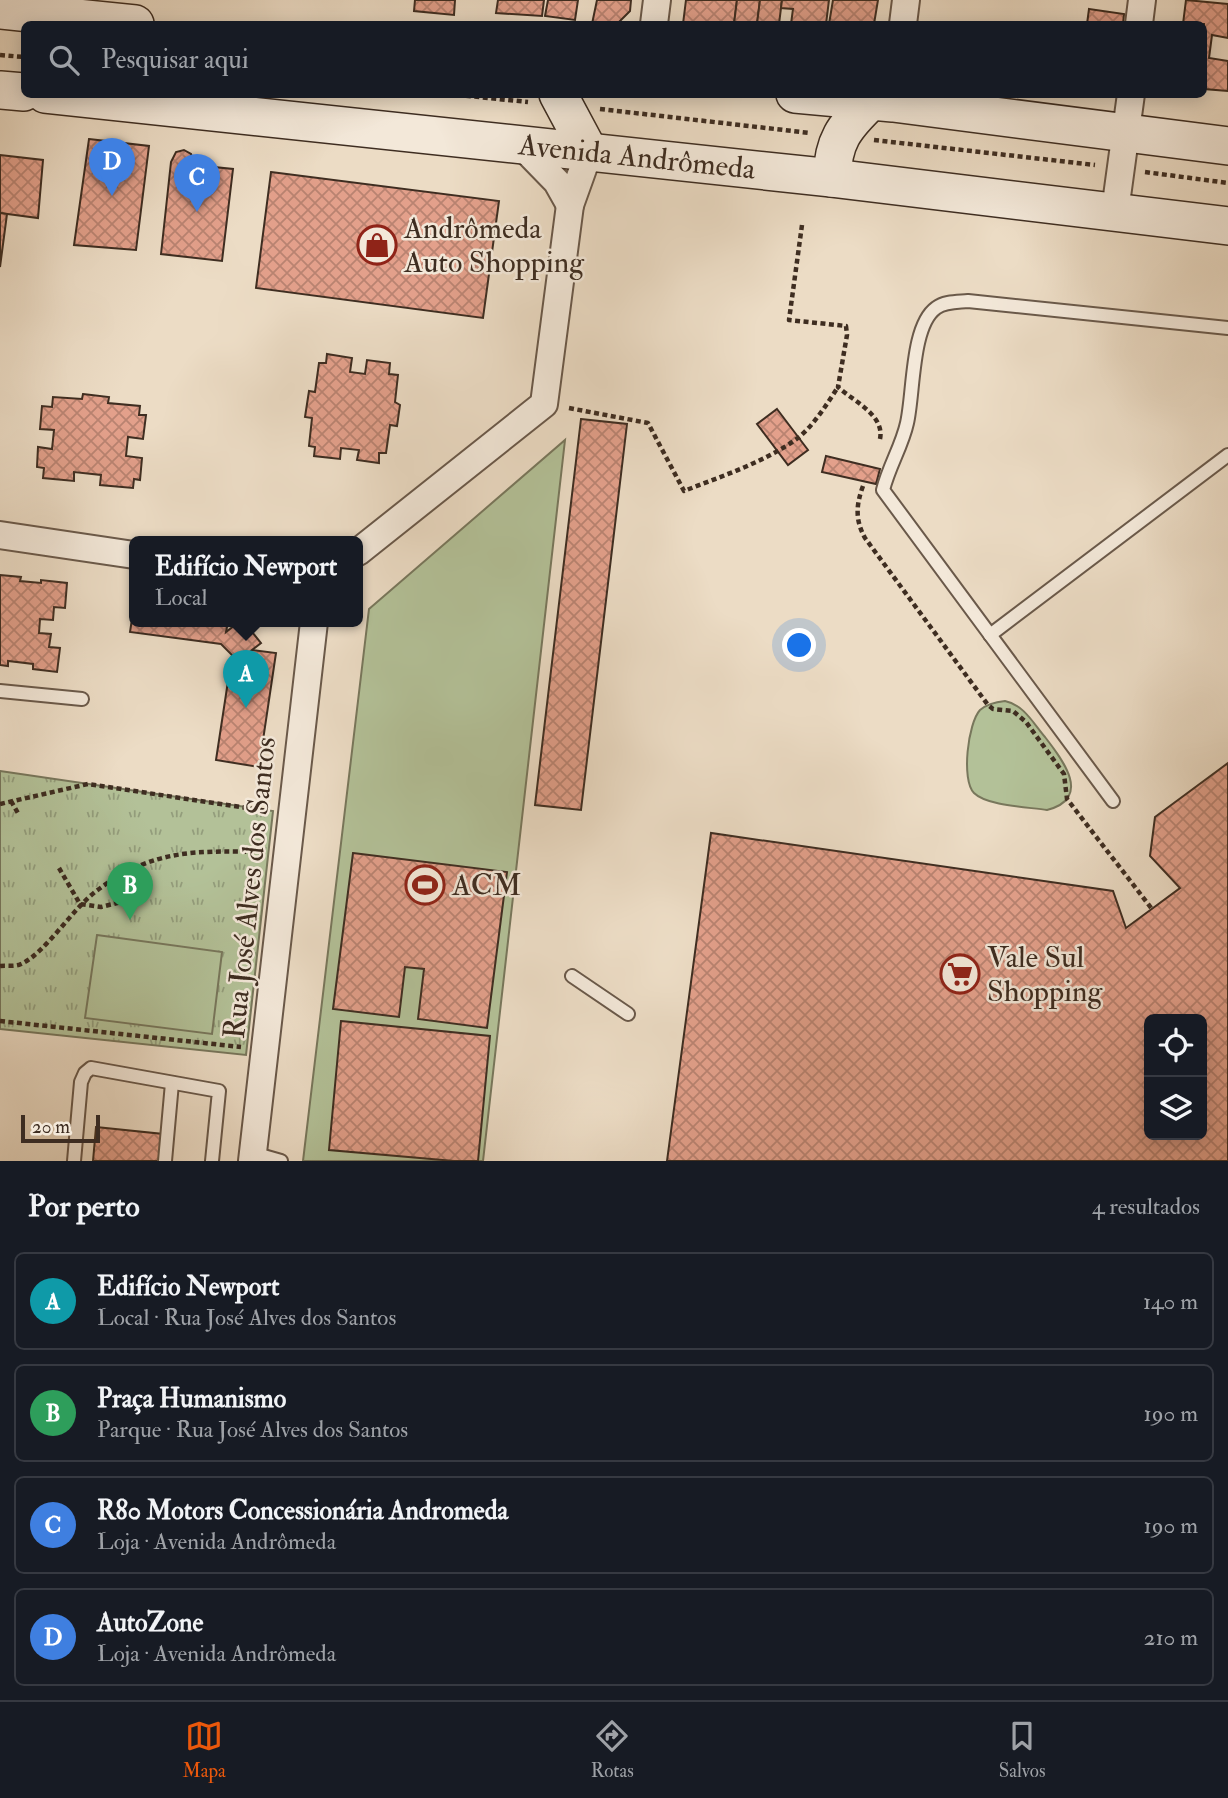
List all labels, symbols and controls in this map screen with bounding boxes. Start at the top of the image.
search box [21,21,1207,98]
icon: search [45,41,83,79]
text: Pesquisar aqui [101,44,249,76]
street label: Avenida Andrômeda [516,126,758,188]
pin: D [89,138,135,196]
pin: C [174,154,220,212]
place label: Andrômeda Auto Shopping [403,210,585,281]
shop icon: Andrômeda Auto Shopping [356,224,398,266]
popup [129,536,363,627]
text: Edifício Newport [155,551,337,583]
text: Local [155,583,207,612]
your location [782,628,816,662]
pin: A [223,650,269,708]
street label: Rua José Alves dos Santos [216,735,284,1041]
pin: B [107,862,153,920]
sports icon: ACM [404,864,446,906]
place label: ACM [451,867,522,904]
place label: Vale Sul Shopping [987,939,1104,1010]
supermarket icon: Vale Sul Shopping [939,953,981,995]
map controls [1144,1014,1207,1140]
button: locate [1144,1014,1207,1077]
button: layers [1144,1077,1207,1140]
scale bar [21,1112,100,1144]
text: 20 m [32,1115,70,1139]
text: Por perto [28,1188,140,1225]
text: 4 resultados [1092,1192,1200,1221]
text: Edifício Newport [97,1271,279,1303]
text: A [46,1287,60,1316]
text: 140 m [1143,1287,1198,1316]
text: Local · Rua José Alves dos Santos [97,1303,396,1332]
text: Praça Humanismo [97,1383,286,1415]
text: B [45,1399,61,1428]
text: 190 m [1144,1399,1198,1428]
text: Parque · Rua José Alves dos Santos [97,1415,408,1444]
text: R80 Motors Concessionária Andromeda [97,1495,508,1527]
text: C [45,1511,61,1540]
text: 190 m [1144,1511,1198,1540]
text: Loja · Avenida Andrômeda [97,1527,336,1556]
text: AutoZone [97,1607,203,1639]
text: D [44,1623,62,1652]
text: 210 m [1144,1623,1198,1652]
text: Loja · Avenida Andrômeda [97,1639,336,1668]
tab: Mapa [182,1717,226,1783]
tab: Rotas [591,1717,634,1783]
tab: Salvos [999,1717,1046,1783]

